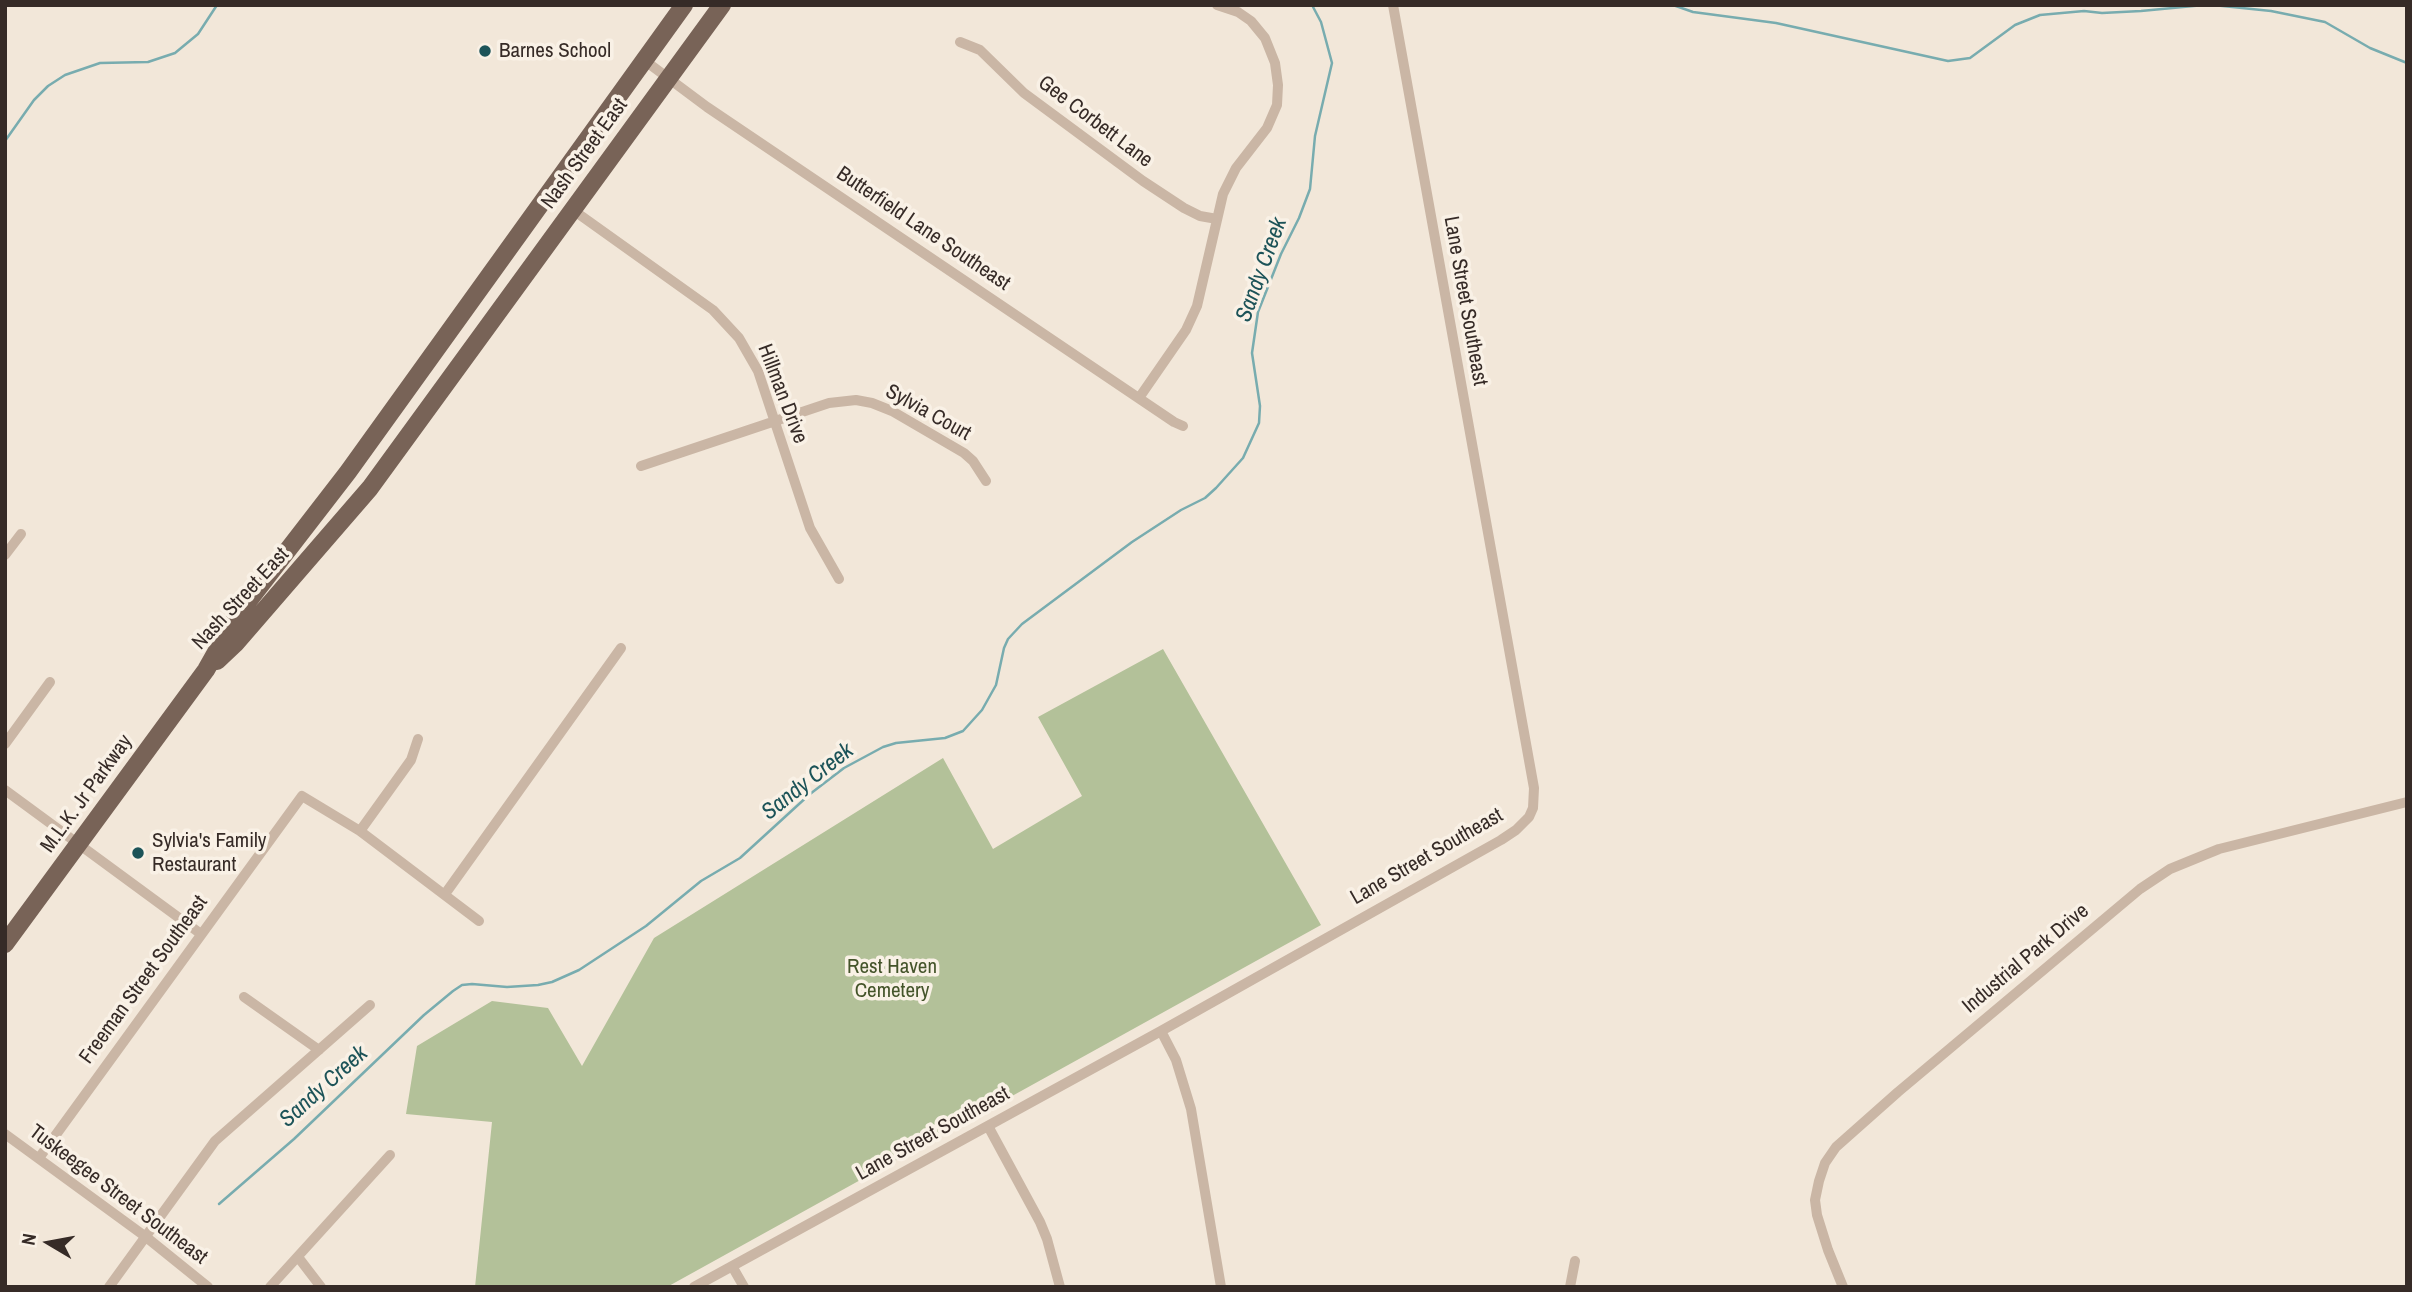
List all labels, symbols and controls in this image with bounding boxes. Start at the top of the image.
place label: Barnes School [499,38,611,64]
marker: Barnes School [477,43,493,59]
street label: Gee Corbett Lane [1033,71,1157,173]
street label: Nash Street East [537,94,633,214]
street label: Butterfield Lane Southeast [831,162,1015,296]
water label: Sandy Creek [1230,214,1294,326]
street label: Lane Street Southeast [1438,214,1492,388]
street label: Hillman Drive [752,341,812,447]
street label: Sylvia Court [881,379,975,447]
street label: Nash Street East [187,543,295,655]
street label: M.L.K. Jr Parkway [36,730,138,858]
water label: Sandy Creek [757,738,859,826]
street label: Lane Street Southeast [1346,803,1508,911]
place label: Sylvia's Family Restaurant [152,828,266,878]
marker: Sylvia's Family Restaurant [130,845,146,861]
street label: Freeman Street Southeast [74,891,214,1069]
street label: Industrial Park Drive [1958,899,2094,1019]
park label: Rest Haven Cemetery [847,954,937,1004]
water label: Sandy Creek [274,1040,374,1134]
street label: Lane Street Southeast [852,1081,1014,1187]
street label: Tuskeegee Street Southeast [24,1120,212,1270]
north arrow [14,1208,84,1278]
text: N [15,1232,42,1247]

